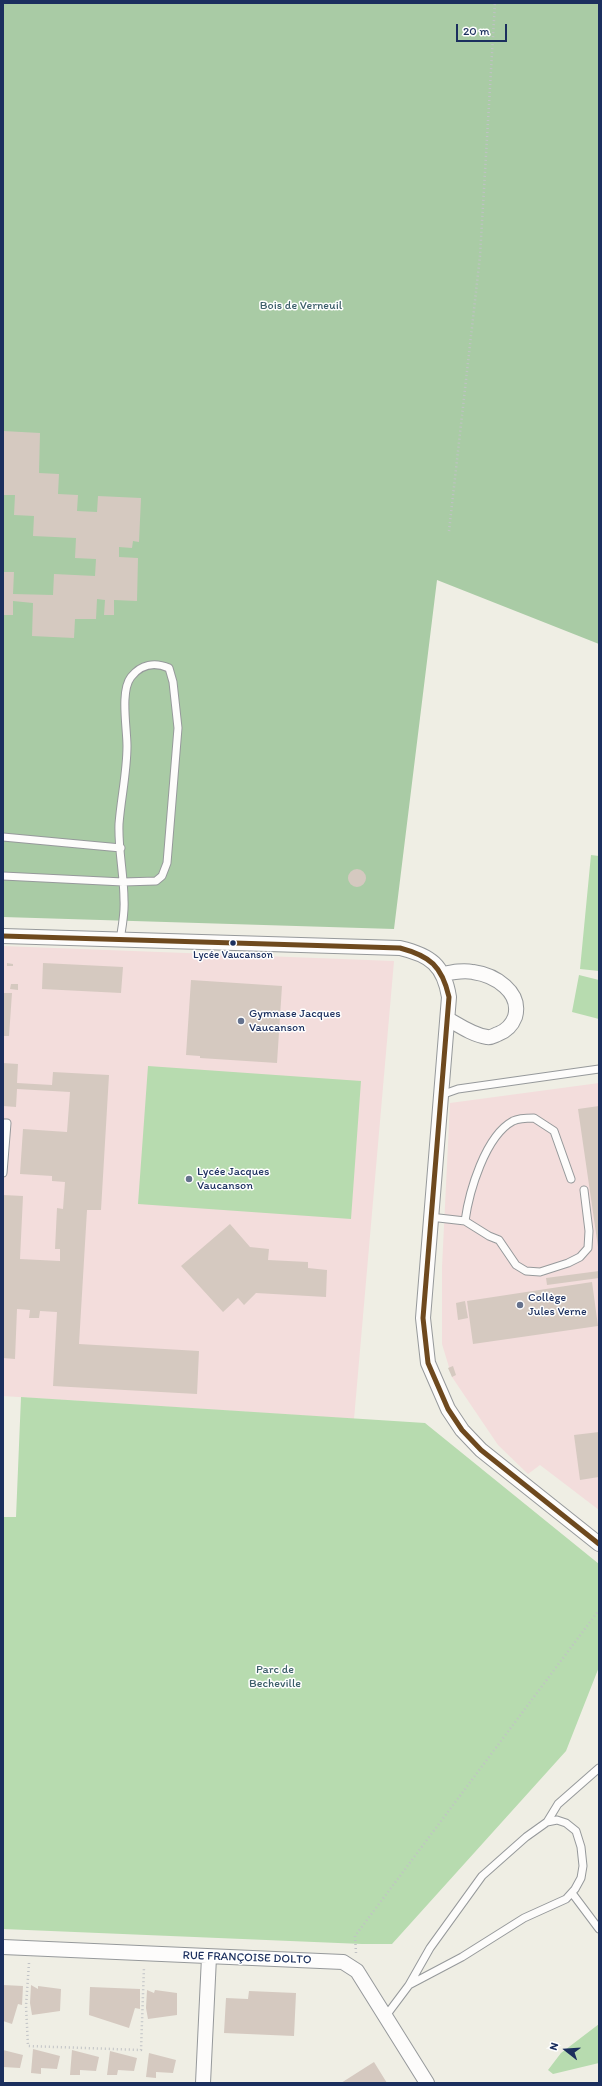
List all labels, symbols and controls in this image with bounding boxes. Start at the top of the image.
scale bar [458,16,509,42]
text: 20 m [463,24,490,38]
park label: Bois de Verneuil [260,299,342,313]
marker: Lycée Vaucanson [228,938,238,948]
place label: Lycée Vaucanson [193,948,273,962]
place label: Gymnase Jacques Vaucanson [249,1007,341,1035]
marker: Gymnase Jacques Vaucanson [236,1016,246,1026]
place label: Lycée Jacques Vaucanson [197,1165,269,1193]
marker: Lycée Jacques Vaucanson [184,1174,194,1184]
place label: Collège Jules Verne [528,1291,587,1319]
marker: Collège Jules Verne [515,1300,525,1310]
park label: Parc de Becheville [249,1663,301,1691]
street label: RUE FRANÇOISE DOLTO [182,1949,312,1967]
north arrow [546,2030,586,2070]
text: N [547,2041,561,2052]

